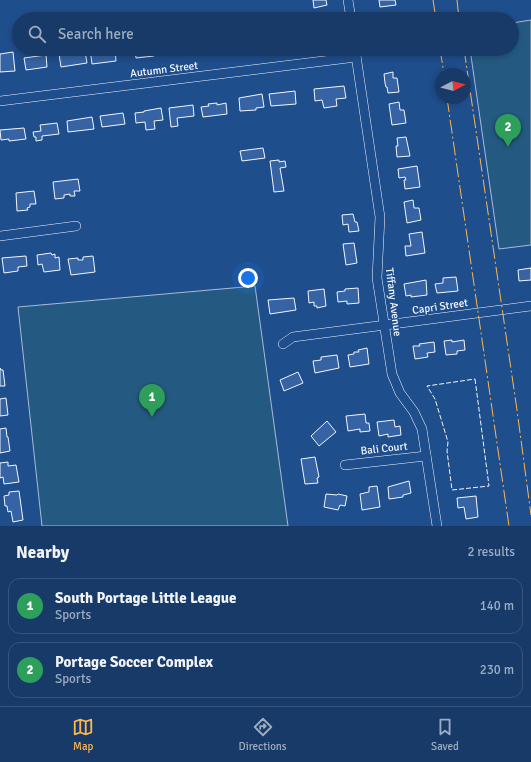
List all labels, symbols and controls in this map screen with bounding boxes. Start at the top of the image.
search box [12,12,519,56]
icon: search [26,23,48,45]
text: Search here [58,25,134,43]
street label: Autumn Street [129,59,199,80]
north arrow [435,68,471,104]
pin: 2 [495,114,521,147]
street label: Tiffany Avenue [383,267,404,337]
your location [238,268,258,288]
street label: Capri Street [411,296,469,317]
pin: 1 [139,384,165,417]
street label: Bali Court [360,440,408,457]
text: Nearby [16,542,69,563]
text: 2 results [467,544,515,560]
text: South Portage Little League [55,589,236,607]
text: 1 [26,598,34,614]
text: 140 m [480,598,514,614]
text: Sports [55,607,91,623]
text: Portage Soccer Complex [55,653,213,671]
text: 2 [26,662,34,678]
text: 230 m [480,662,514,678]
text: Sports [55,671,91,687]
tab: Map [72,716,94,753]
tab: Directions [239,716,287,753]
tab: Saved [431,716,459,753]

